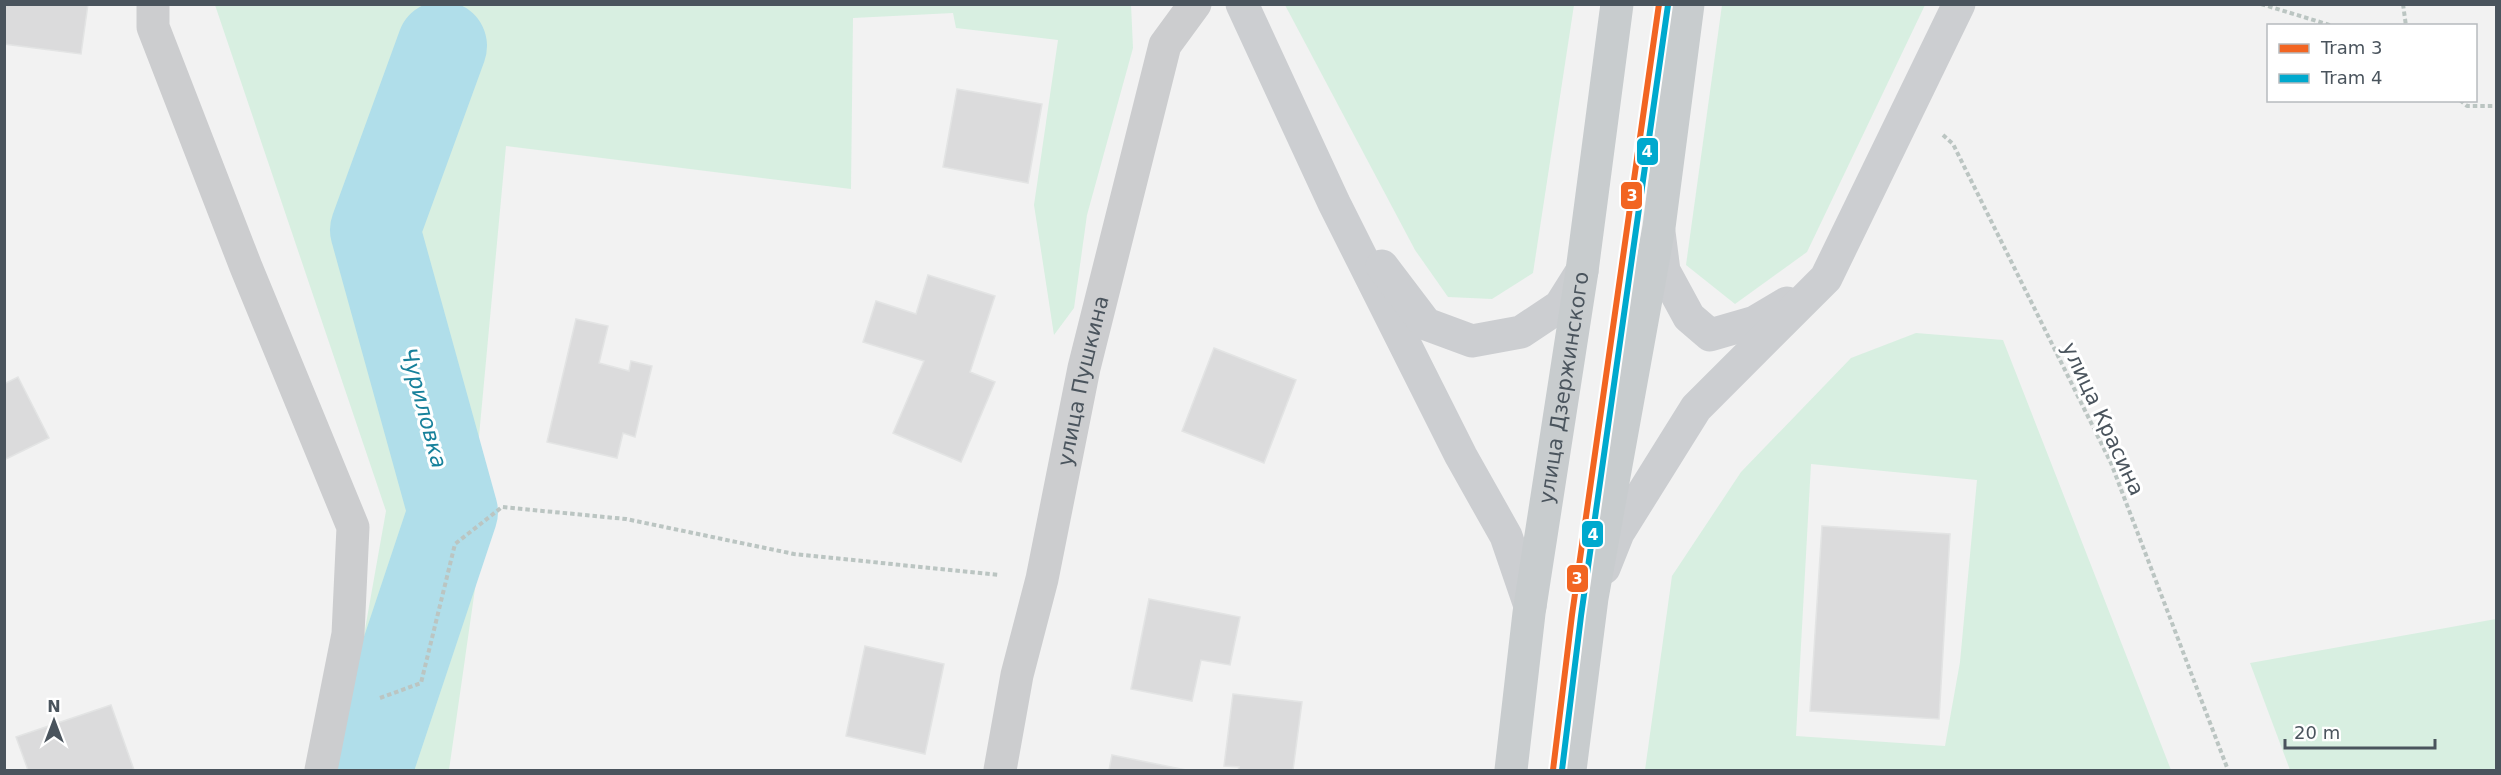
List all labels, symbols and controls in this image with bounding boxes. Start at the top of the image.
legend [2267,24,2477,102]
text: Tram 3 [2320,37,2383,58]
text: Tram 4 [2320,67,2383,88]
line badge: 4 [1636,137,1659,166]
text: 4 [1641,142,1653,161]
line badge: 3 [1620,181,1643,210]
text: 3 [1626,186,1638,205]
street label: улица Дзержинского [1534,270,1594,505]
street label: улица Пушкина [1053,293,1114,468]
street label: улица Красина [2057,339,2149,499]
water label: Чуриловка [396,345,452,471]
line badge: 4 [1581,520,1604,548]
text: 4 [1587,525,1599,544]
line badge: 3 [1566,564,1589,593]
text: 3 [1571,569,1583,588]
north arrow [24,691,84,751]
text: N [47,697,61,716]
scale bar [2285,712,2435,750]
text: 20 m [2294,722,2340,743]

